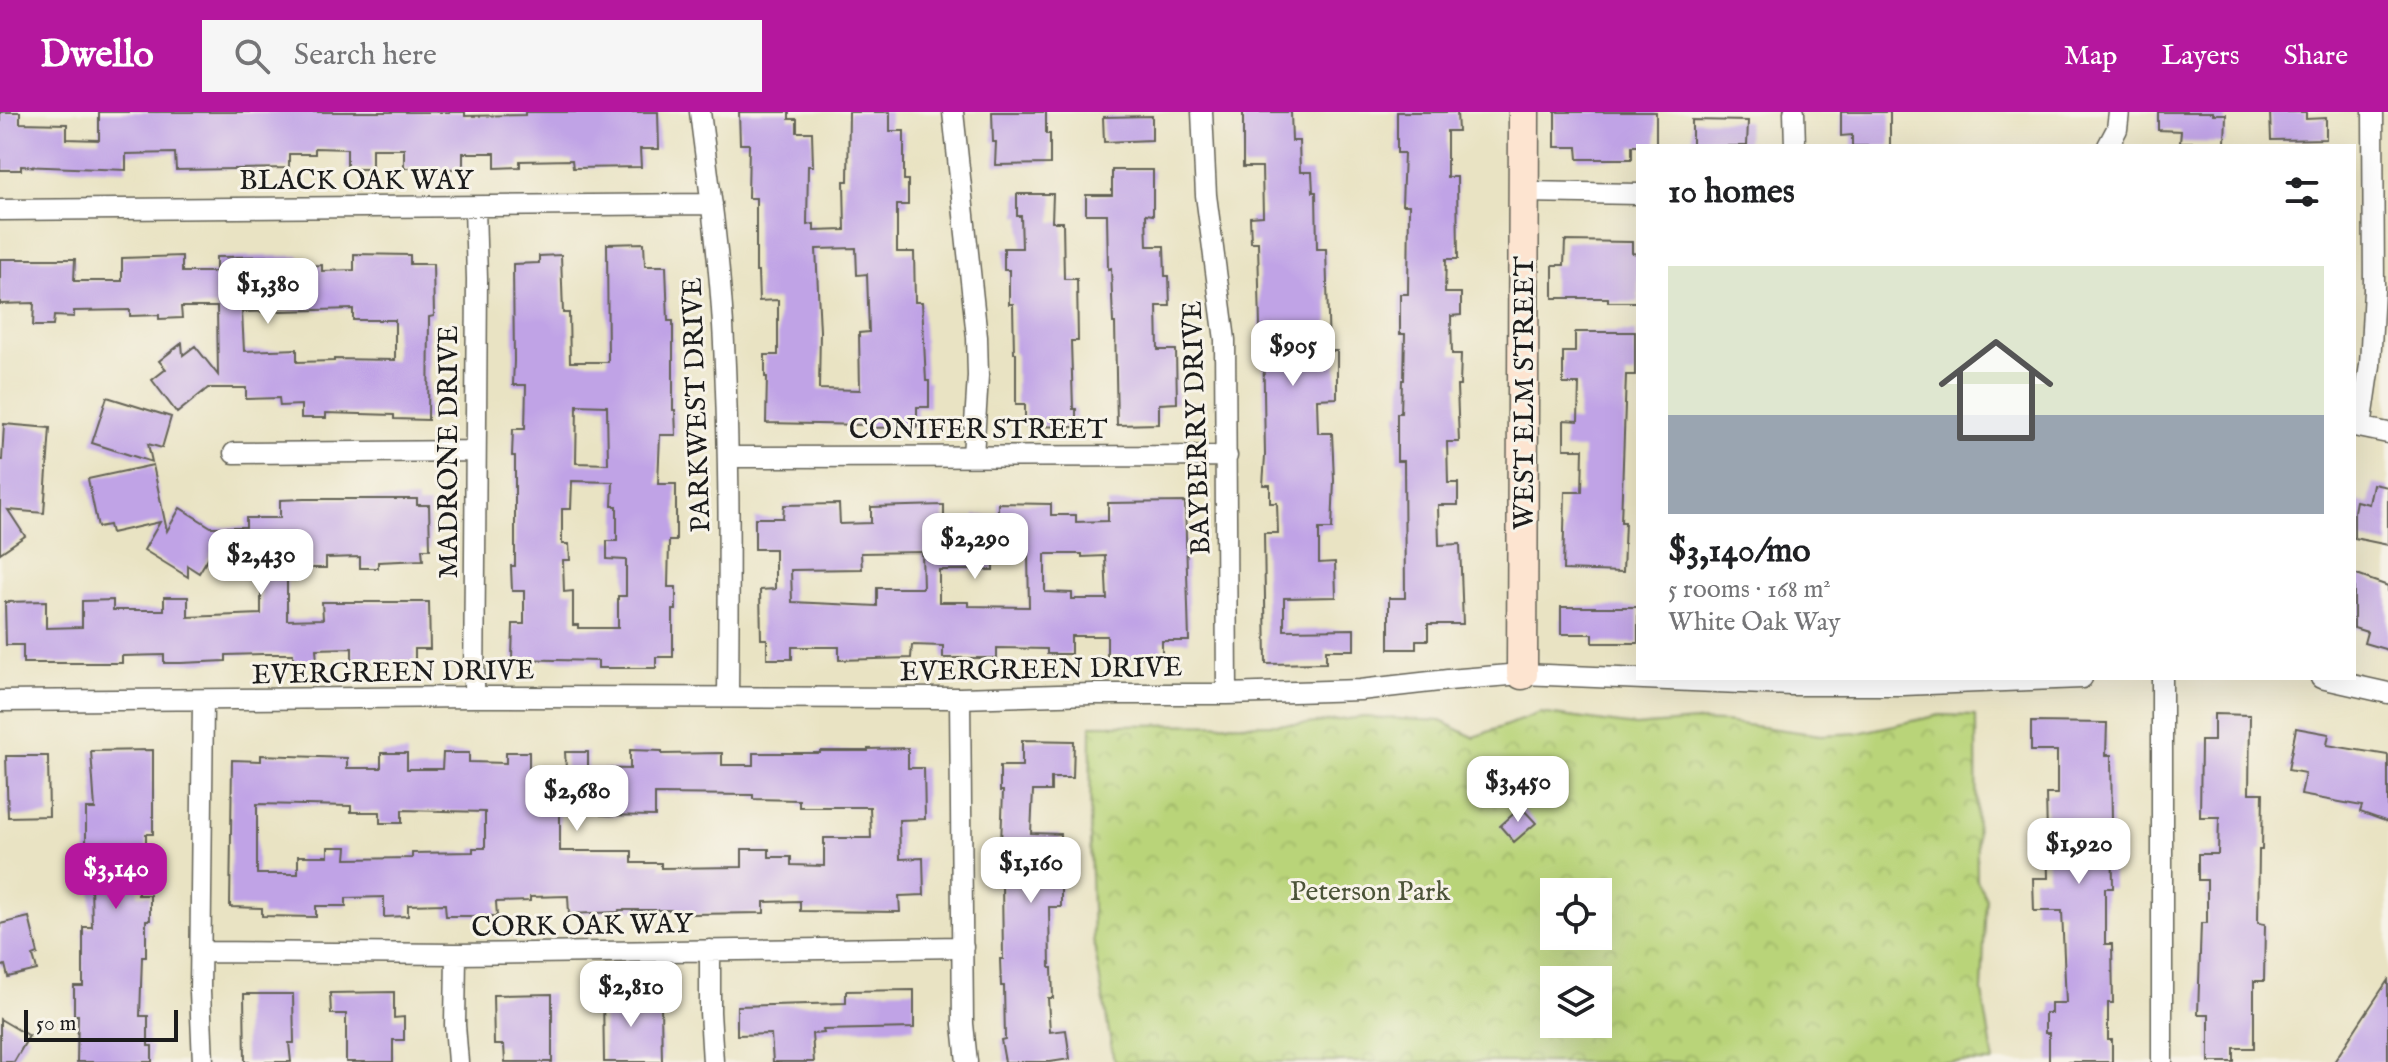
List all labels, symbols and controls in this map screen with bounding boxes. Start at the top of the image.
search box [202,20,762,92]
text: Dwello [40,32,154,80]
icon: search [230,34,274,78]
text: Search here [294,37,437,75]
text: Map [2064,39,2117,74]
text: Layers [2161,39,2240,74]
text: Share [2284,39,2348,74]
street label: BLACK OAK WAY [239,164,475,199]
icon: filters [2280,170,2324,214]
text: 10 homes [1668,171,1795,214]
street label: WEST ELM STREET [1508,255,1543,530]
pin: $1,380 [203,258,333,326]
text: $1,380 [236,267,300,300]
street label: PARKWEST DRIVE [676,277,719,533]
street label: BAYBERRY DRIVE [1176,300,1219,556]
icon: home [1924,318,2068,462]
pin: $905 [1246,320,1340,388]
street label: MADRONE DRIVE [432,325,467,579]
text: $905 [1269,329,1317,362]
street label: CONIFER STREET [849,413,1108,448]
pin: $2,290 [910,513,1040,581]
text: $2,290 [940,522,1010,555]
pin: $2,430 [196,529,326,597]
text: $3,140/mo [1668,530,1811,573]
text: $2,430 [226,538,296,571]
text: 5 rooms · 168 m² [1668,573,1831,606]
text: White Oak Way [1668,606,1841,639]
street label: EVERGREEN DRIVE [899,651,1183,690]
street label: EVERGREEN DRIVE [251,654,535,693]
pin: $3,450 [1453,756,1583,824]
pin: $2,680 [512,765,642,833]
text: $3,450 [1485,765,1551,798]
text: $2,680 [543,774,611,807]
pin: $1,920 [2014,818,2144,886]
text: $1,920 [2045,827,2113,860]
pin: $1,160 [966,837,1096,905]
pin: $3,140 [51,843,181,911]
text: $1,160 [999,846,1063,879]
text: $3,140 [83,852,149,885]
park label: Peterson Park [1290,875,1451,910]
map controls [1540,878,1612,1038]
button: locate [1540,878,1612,950]
street label: CORK OAK WAY [471,907,695,946]
pin: $2,810 [566,961,696,1029]
button: layers [1540,966,1612,1038]
text: $2,810 [598,970,664,1003]
scale bar [24,1006,178,1042]
text: 50 m [36,1010,77,1038]

